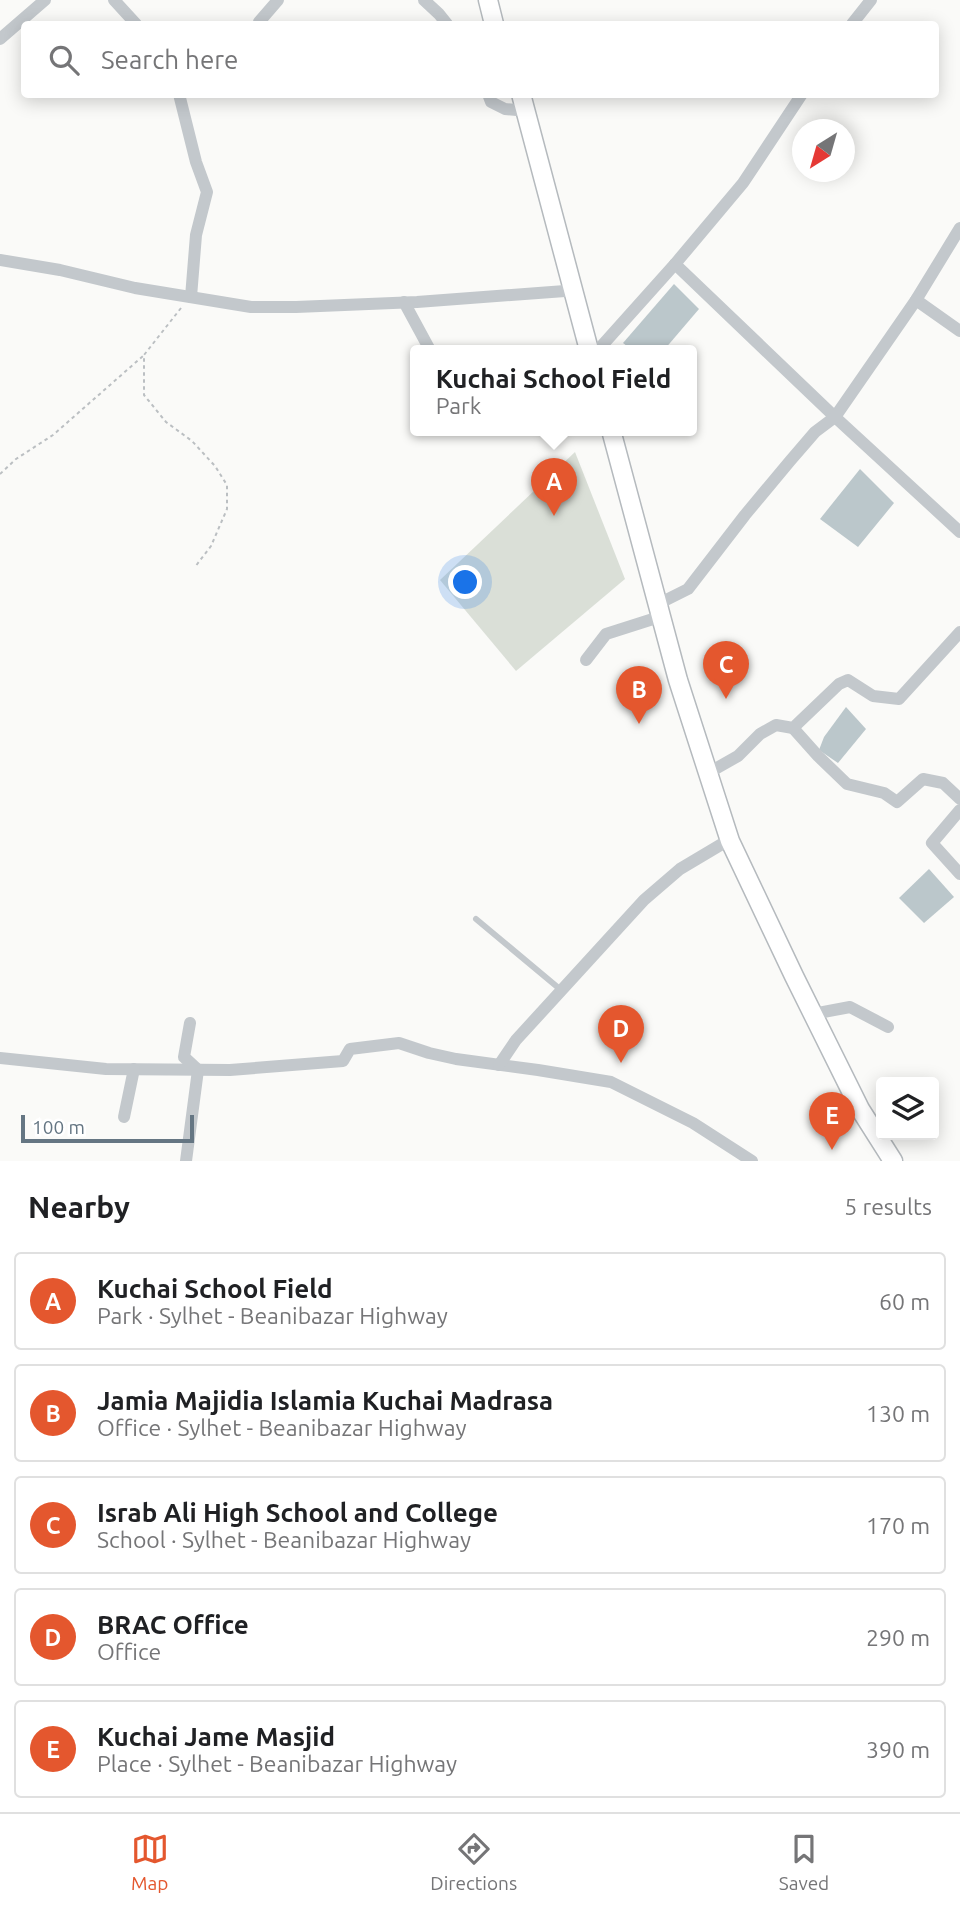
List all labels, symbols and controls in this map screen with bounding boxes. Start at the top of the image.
search box [21,21,939,98]
icon: search [45,41,83,79]
text: Search here [101,45,238,74]
north arrow [792,119,855,182]
popup [410,345,697,436]
text: Kuchai School Field [436,364,671,393]
text: Park [436,393,481,418]
pin: A [531,458,577,516]
your location [448,565,482,599]
pin: C [703,641,749,699]
pin: B [616,666,662,724]
pin: D [598,1005,644,1063]
map controls [876,1077,939,1140]
button: layers [876,1077,939,1140]
pin: E [809,1092,855,1150]
scale bar [21,1112,194,1144]
text: 100 m [32,1116,85,1138]
text: Nearby [28,1190,130,1224]
text: 5 results [844,1194,932,1219]
text: Kuchai School Field [97,1274,333,1303]
text: A [45,1289,61,1314]
text: 60 m [879,1289,930,1314]
text: Park · Sylhet - Beanibazar Highway [97,1303,448,1328]
text: Jamia Majidia Islamia Kuchai Madrasa [97,1386,553,1415]
text: B [45,1401,61,1426]
text: 130 m [866,1401,930,1426]
text: Office · Sylhet - Beanibazar Highway [97,1415,467,1440]
text: Israb Ali High School and College [97,1498,498,1527]
text: C [46,1513,60,1538]
text: 170 m [866,1513,930,1538]
text: School · Sylhet - Beanibazar Highway [97,1527,471,1552]
text: BRAC Office [97,1610,249,1639]
text: D [45,1625,61,1650]
text: 290 m [866,1625,930,1650]
text: Office [97,1639,161,1664]
text: Kuchai Jame Masjid [97,1722,335,1751]
text: E [46,1737,60,1762]
text: 390 m [866,1737,930,1762]
text: Place · Sylhet - Beanibazar Highway [97,1751,457,1776]
tab: Map [131,1830,169,1894]
tab: Directions [430,1830,517,1894]
tab: Saved [779,1830,829,1894]

